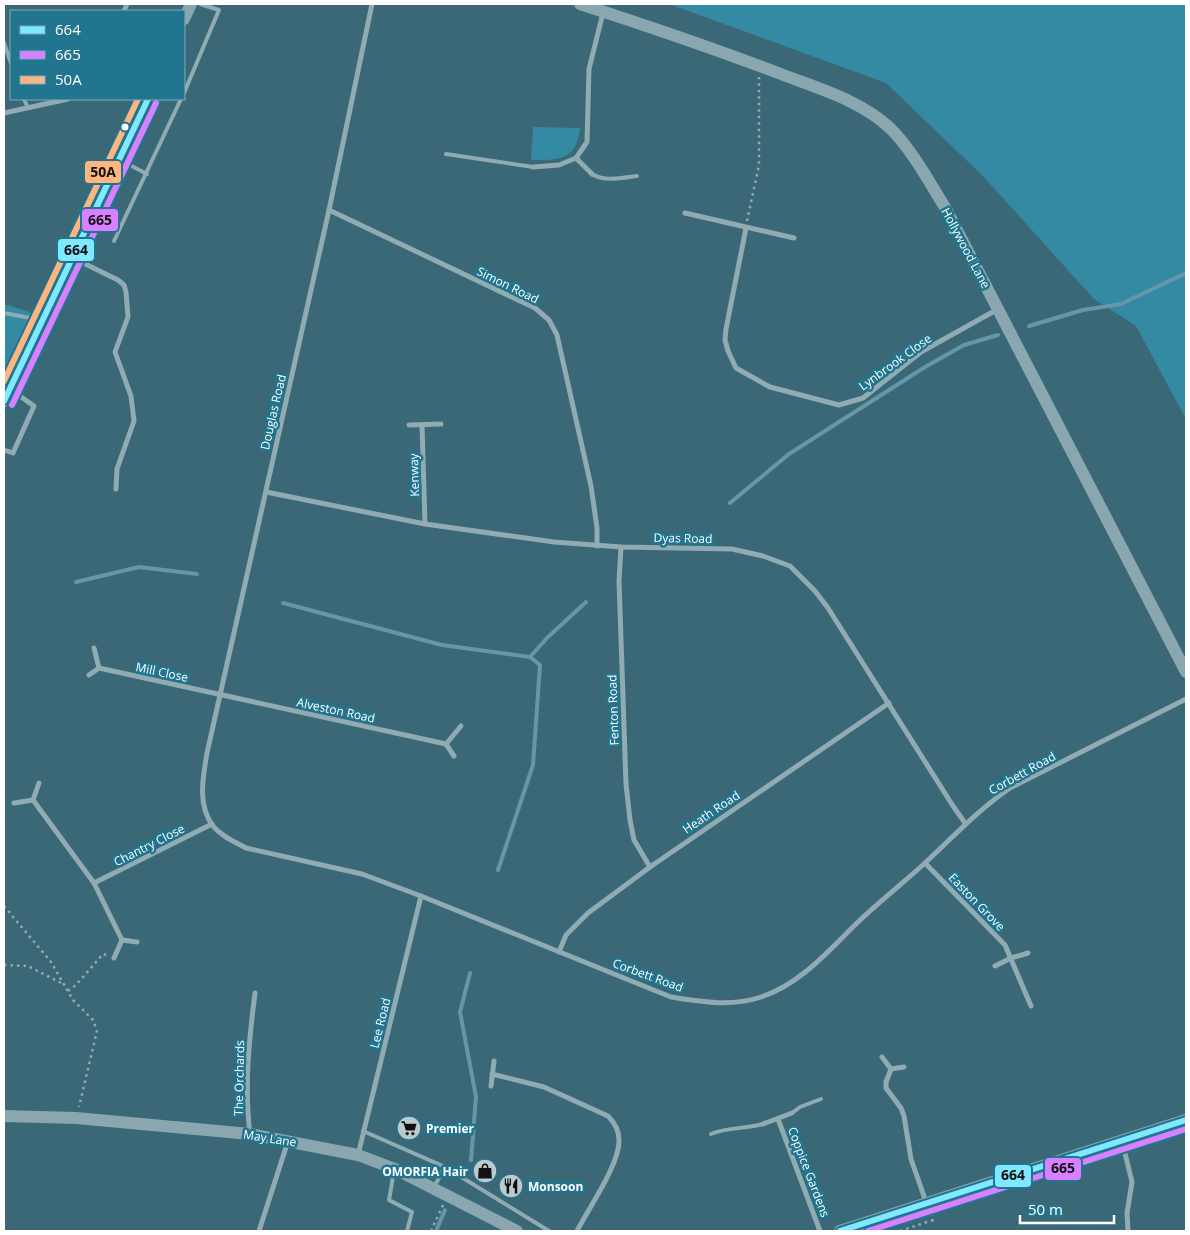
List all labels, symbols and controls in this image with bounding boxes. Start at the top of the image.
legend [10,10,185,100]
text: 664 [55,19,81,39]
text: 665 [55,44,81,64]
text: 50A [55,69,82,89]
unlabelled marker [120,122,130,132]
line badge: 50A [84,160,122,184]
text: 50A [90,162,116,181]
street label: Hollywood Lane [938,205,995,292]
line badge: 665 [81,208,119,232]
text: 665 [88,210,112,229]
line badge: 664 [57,238,95,262]
text: 664 [64,240,88,259]
street label: Simon Road [474,263,542,307]
street label: Lynbrook Close [855,330,935,394]
street label: Douglas Road [256,373,290,451]
street label: Kenway [405,452,423,497]
street label: Dyas Road [653,529,713,547]
street label: Mill Close [134,658,190,686]
street label: Fenton Road [603,674,623,746]
street label: Alveston Road [295,693,377,727]
street label: Corbett Road [985,748,1059,798]
street label: Heath Road [679,787,743,837]
street label: Chantry Close [111,820,188,870]
street label: Easton Grove [945,869,1009,935]
street label: Corbett Road [610,954,686,996]
street label: Lee Road [366,996,394,1050]
street label: The Orchards [230,1040,248,1116]
supermarket icon: Premier [396,1115,422,1141]
place label: Premier [426,1120,475,1137]
street label: Coppice Gardens [784,1124,834,1220]
street label: May Lane [242,1125,298,1151]
line badge: 665 [1044,1157,1082,1181]
shop icon: OMORFIA Hair [472,1158,498,1184]
text: 665 [1051,1158,1075,1177]
place label: OMORFIA Hair [382,1163,469,1180]
line badge: 664 [994,1164,1032,1188]
text: 664 [1001,1165,1025,1184]
restaurant icon: Monsoon [498,1173,524,1199]
place label: Monsoon [528,1178,583,1195]
scale bar [1020,1192,1114,1224]
text: 50 m [1028,1199,1063,1219]

